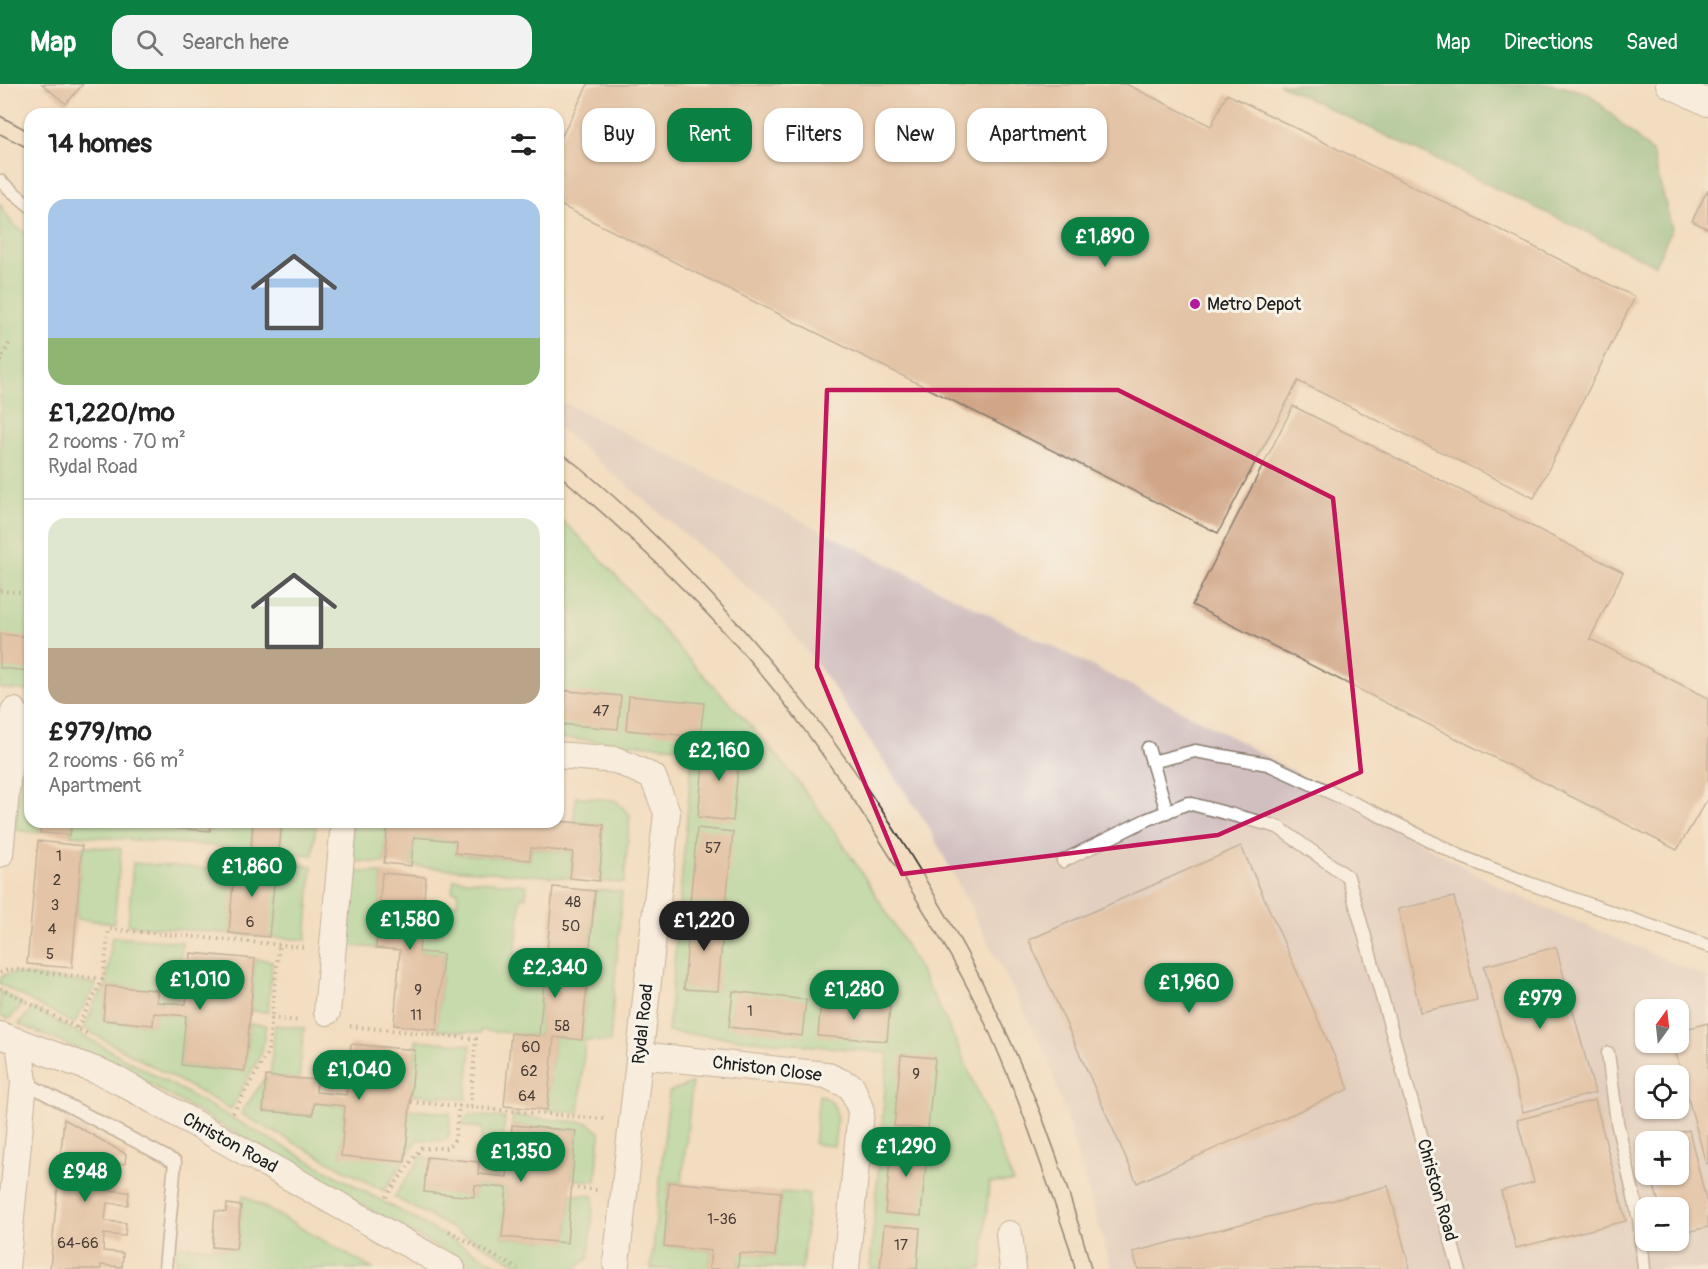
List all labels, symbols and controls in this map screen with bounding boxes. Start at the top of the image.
search box [112,15,532,69]
text: Map [30,25,76,60]
icon: search [133,26,166,59]
text: Search here [181,28,289,56]
text: Map [1436,29,1471,56]
text: Directions [1504,29,1593,56]
text: Saved [1626,29,1678,56]
chip: Buy [582,108,655,162]
chip: Rent [667,108,752,162]
chip: Filters [764,108,863,162]
chip: New [875,108,955,162]
chip: Apartment [967,108,1107,162]
text: 14 homes [48,128,152,160]
icon: filters [507,128,540,161]
pin: £1,890 [1056,217,1154,268]
text: £1,890 [1075,224,1135,249]
icon: home [240,238,348,346]
place label: Metro Depot [1207,293,1302,316]
marker: Metro Depot [1188,297,1202,311]
text: £1,220/mo [48,397,175,429]
text: 2 rooms · 70 m² [48,429,186,454]
text: Rydal Road [48,454,138,479]
icon: home [240,557,348,665]
house number: 47 [593,702,609,721]
text: £979/mo [48,716,152,748]
pin: £2,160 [670,731,768,782]
text: £2,160 [688,738,750,763]
text: 2 rooms · 66 m² [48,748,185,773]
text: Apartment [48,773,141,798]
house number: 57 [705,839,721,858]
house number: 1 [56,847,62,866]
pin: £1,860 [203,847,301,898]
text: £1,860 [221,854,283,879]
house number: 2 [53,871,61,890]
house number: 48 [565,893,582,912]
house number: 3 [51,896,59,915]
pin: £1,580 [361,900,459,951]
pin: £1,220 [655,901,753,952]
text: £1,580 [380,907,440,932]
text: £1,220 [673,908,735,933]
house number: 6 [246,913,254,932]
house number: 50 [562,917,580,936]
house number: 4 [48,920,57,939]
house number: 5 [46,945,54,964]
pin: £2,340 [506,948,604,999]
text: £2,340 [522,955,588,980]
pin: £1,010 [151,960,249,1011]
pin: £1,960 [1140,963,1238,1014]
text: £1,010 [170,967,230,992]
pin: £1,280 [805,970,903,1021]
text: £1,960 [1158,970,1220,995]
text: £1,280 [824,977,884,1002]
pin: £979 [1504,979,1576,1030]
house number: 9 [414,981,422,1000]
street label: Rydal Road [627,983,659,1065]
text: £979 [1518,986,1562,1011]
north arrow [1635,999,1689,1053]
map controls [1635,999,1689,1251]
house number: 1 [747,1002,753,1021]
house number: 11 [410,1006,422,1025]
house number: 58 [554,1017,570,1036]
house number: 60 [522,1038,540,1057]
pin: £1,040 [310,1050,408,1101]
street label: Christon Close [711,1051,823,1087]
text: £1,040 [327,1057,391,1082]
house number: 62 [520,1062,538,1081]
house number: 9 [912,1065,920,1084]
button: locate [1635,1065,1689,1119]
house number: 64 [518,1087,536,1106]
street label: Christon Road [178,1107,282,1179]
pin: £1,290 [857,1127,955,1178]
button: + [1635,1131,1689,1185]
pin: £1,350 [472,1132,570,1183]
text: £1,290 [876,1134,936,1159]
street label: Christon Road [1411,1136,1463,1244]
text: £1,350 [490,1139,552,1164]
pin: £948 [49,1152,121,1203]
text: £948 [63,1159,107,1184]
button: − [1635,1197,1689,1251]
house number: 1-36 [707,1210,737,1229]
house number: 64-66 [57,1234,99,1253]
house number: 17 [894,1236,908,1255]

